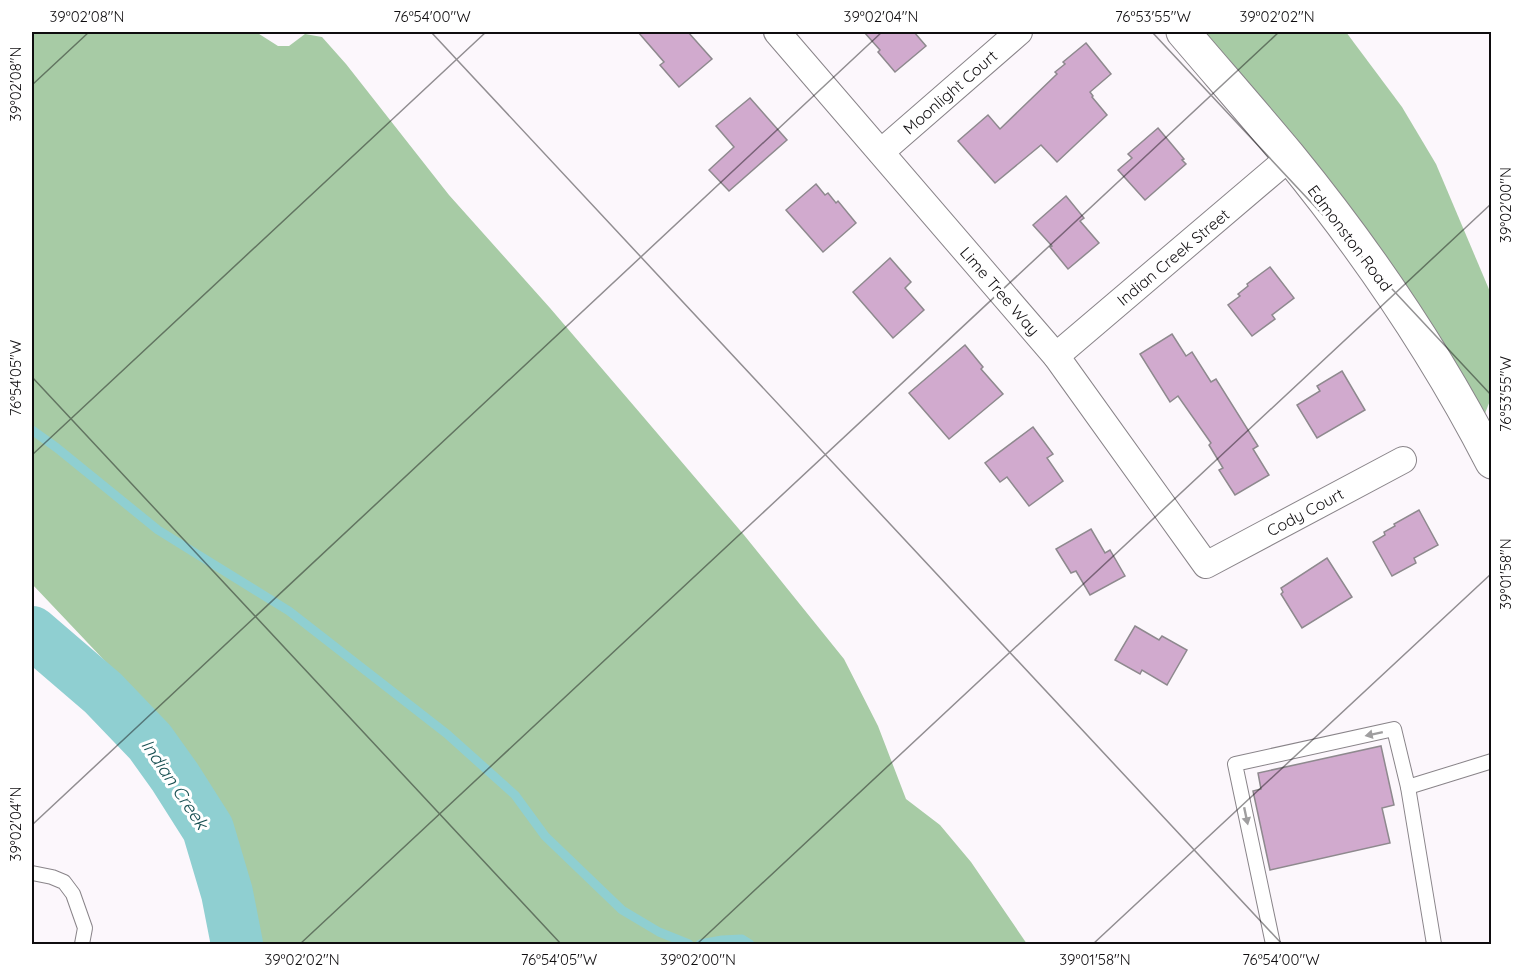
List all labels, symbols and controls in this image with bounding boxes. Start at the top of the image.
text: 39°02'08"N [49,7,125,26]
text: 76°54'00"W [393,7,471,26]
text: 39°02'04"N [844,7,918,26]
text: 76°53'55"W [1115,7,1191,26]
text: 39°02'02"N [1239,7,1315,26]
text: 39°02'08"N [6,46,25,122]
street label: Moonlight Court [899,46,1001,138]
text: 39°02'00"N [1496,167,1515,243]
street label: Edmonston Road [1303,181,1397,295]
street label: Indian Creek Street [1113,204,1233,310]
street label: Lime Tree Way [956,243,1044,339]
text: 76°54'05"W [6,339,25,416]
text: 76°53'55"W [1496,356,1515,432]
street label: Cody Court [1263,483,1347,541]
text: 39°01'58"N [1496,538,1515,610]
one-way arrow [1364,730,1383,739]
water label: Indian Creek [136,734,214,835]
text: 39°02'04"N [6,787,25,861]
one-way arrow [1242,807,1251,826]
text: 39°02'02"N [264,950,340,969]
text: 76°54'05"W [521,950,598,969]
text: 39°02'00"N [660,950,736,969]
text: 39°01'58"N [1059,950,1131,969]
text: 76°54'00"W [1242,950,1320,969]

